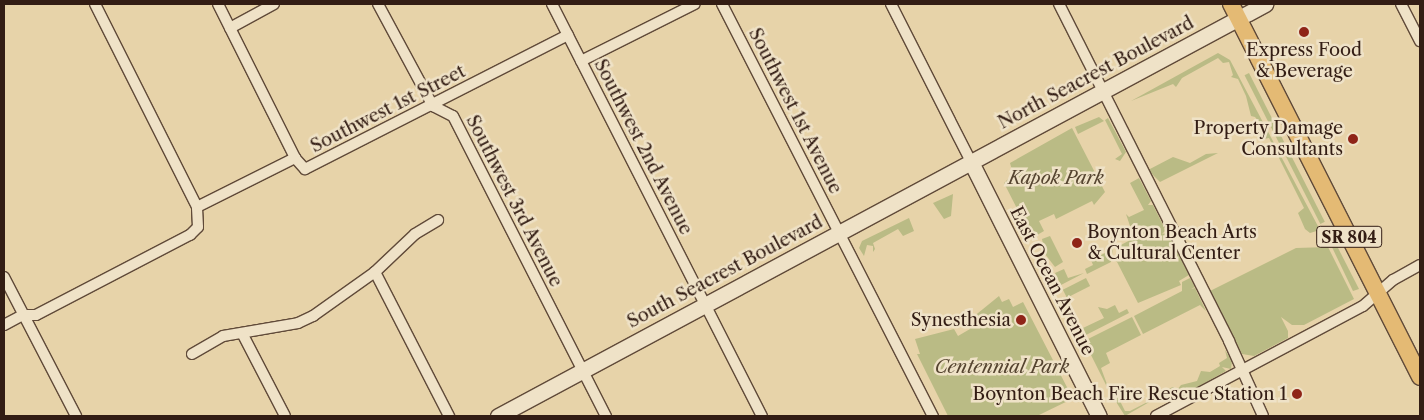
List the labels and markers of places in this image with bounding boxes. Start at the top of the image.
marker: Express Food & Beverage [1298,26,1310,38]
place label: Express Food & Beverage [1246,40,1362,82]
place label: Property Damage Consultants [1193,118,1343,160]
marker: Property Damage Consultants [1347,133,1359,145]
place label: Boynton Beach Arts & Cultural Center [1087,222,1258,264]
marker: Boynton Beach Arts & Cultural Center [1071,237,1083,249]
place label: Synesthesia [911,309,1011,331]
marker: Synesthesia [1015,314,1027,326]
place label: Boynton Beach Fire Rescue Station 1 [973,383,1287,405]
marker: Boynton Beach Fire Rescue Station 1 [1291,388,1303,400]

